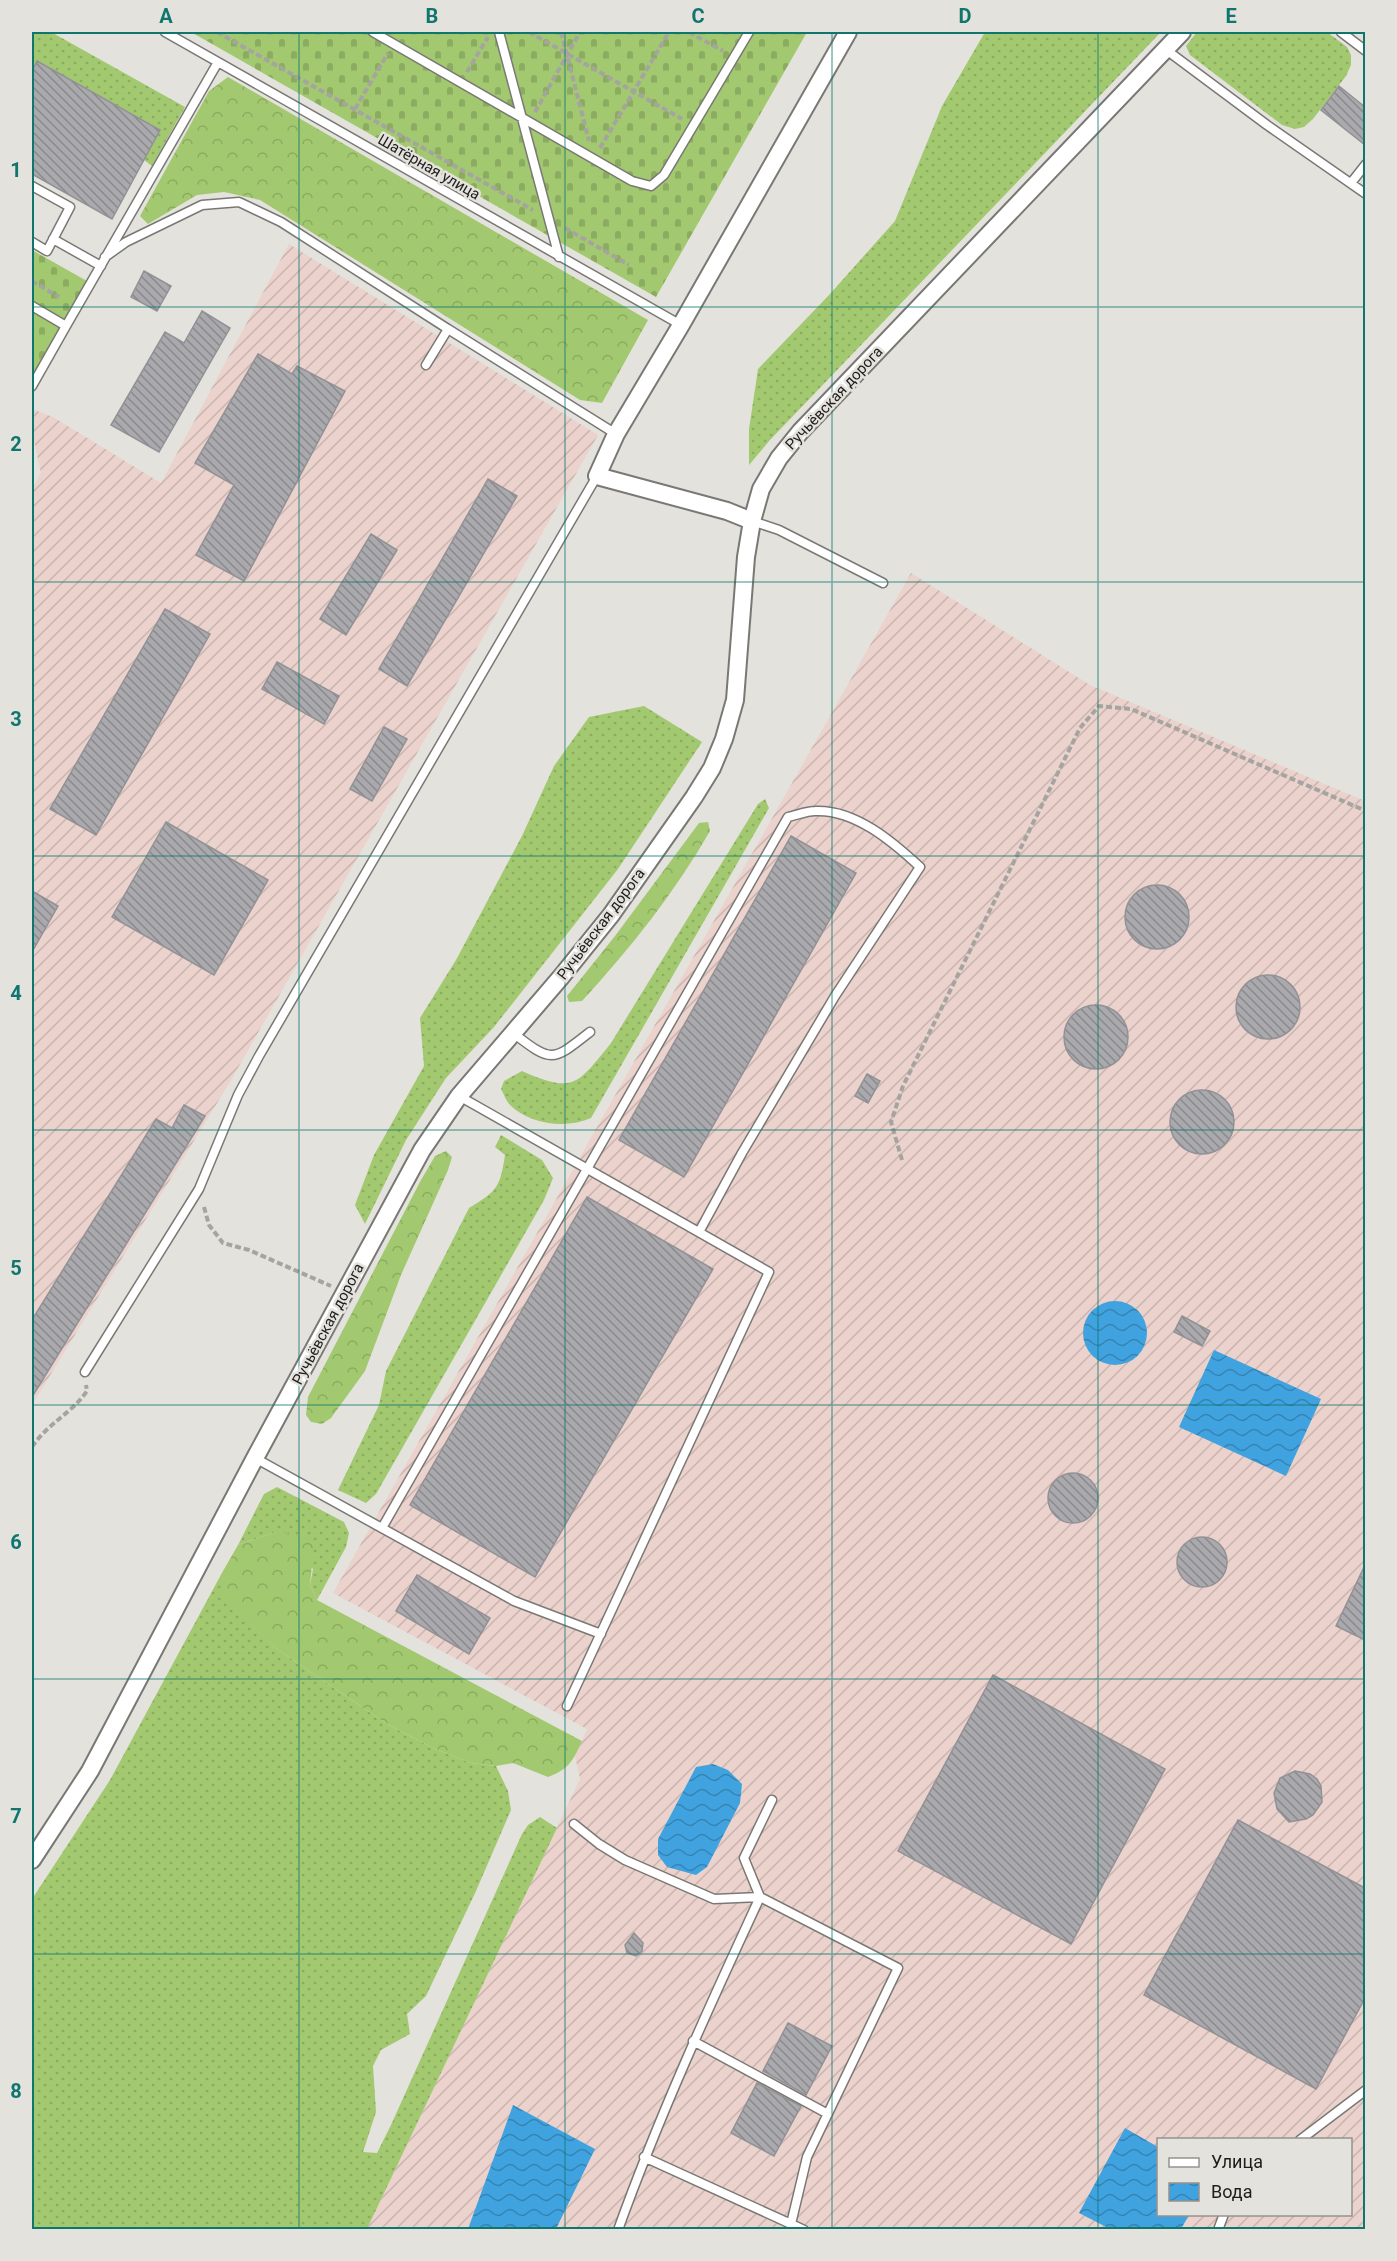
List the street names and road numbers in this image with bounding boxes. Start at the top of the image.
street label: Шатёрная улица [375,130,483,204]
street label: Ручьёвская дорога [782,343,886,453]
street label: Ручьёвская дорога [553,865,649,983]
street label: Ручьёвская дорога [288,1260,368,1388]

